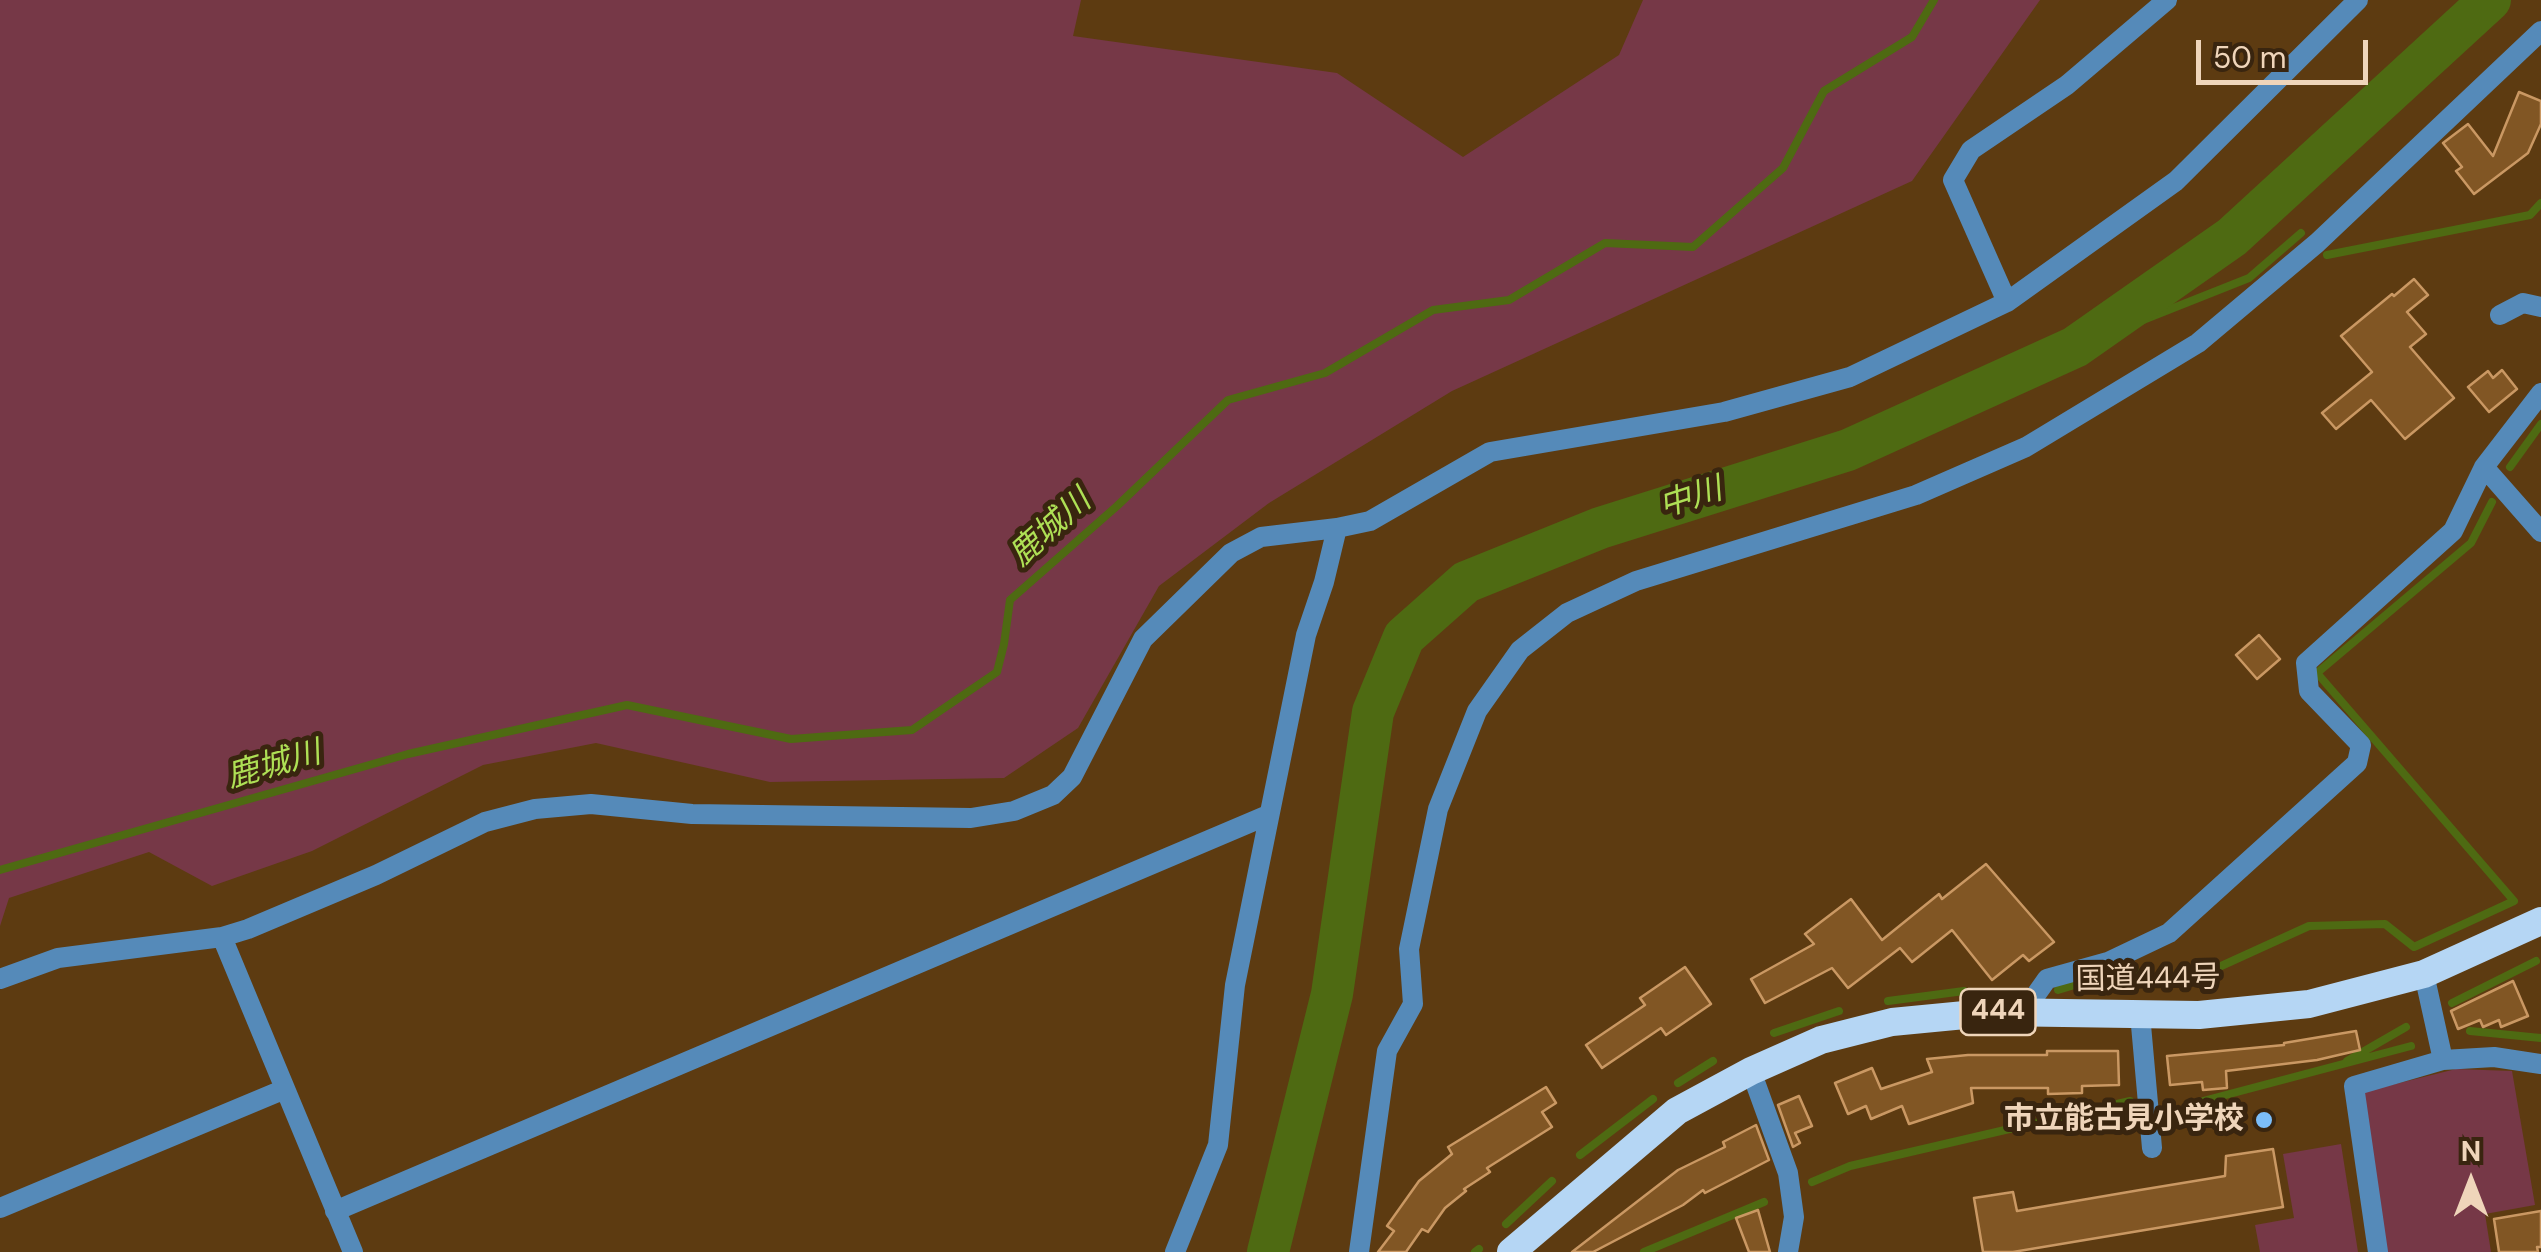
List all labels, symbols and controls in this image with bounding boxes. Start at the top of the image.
scale bar [2201,20,2374,82]
text: 50 m [2213,38,2287,77]
water label: 中川 [1655,471,1727,527]
water label: 鹿城川 [1002,483,1100,575]
water label: 鹿城川 [223,734,325,798]
street label: 国道444号 [2075,961,2221,999]
road number: 444 [1960,989,2036,1035]
place label: 市立能古見小学校 [2004,1102,2244,1138]
marker: 市立能古見小学校 [2253,1109,2275,1131]
north arrow [2421,1132,2521,1232]
text: N [2461,1133,2481,1170]

